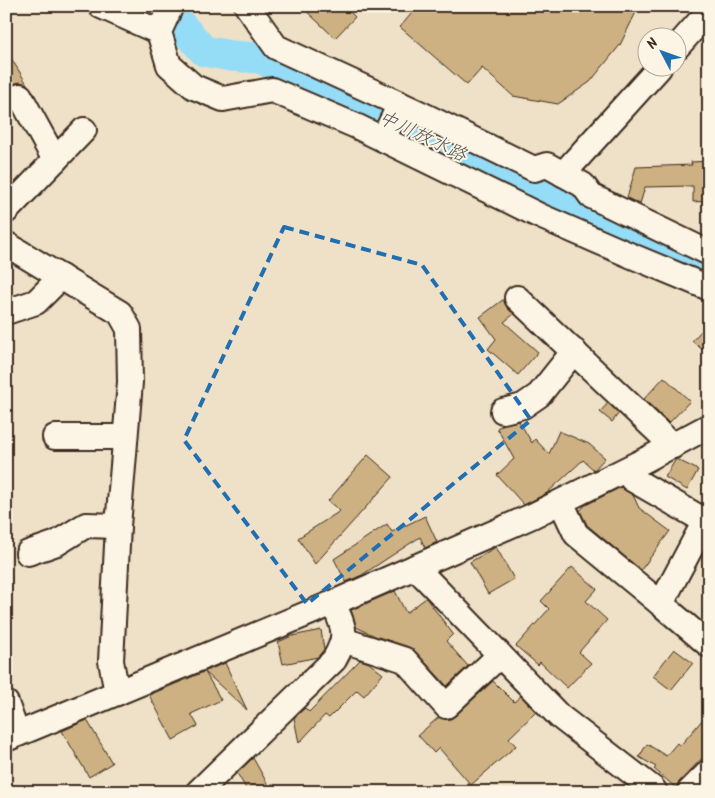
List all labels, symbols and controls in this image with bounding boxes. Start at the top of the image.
north arrow [638,28,688,78]
text: N [642,33,664,55]
water label: 中川放水路 [373,103,472,171]

